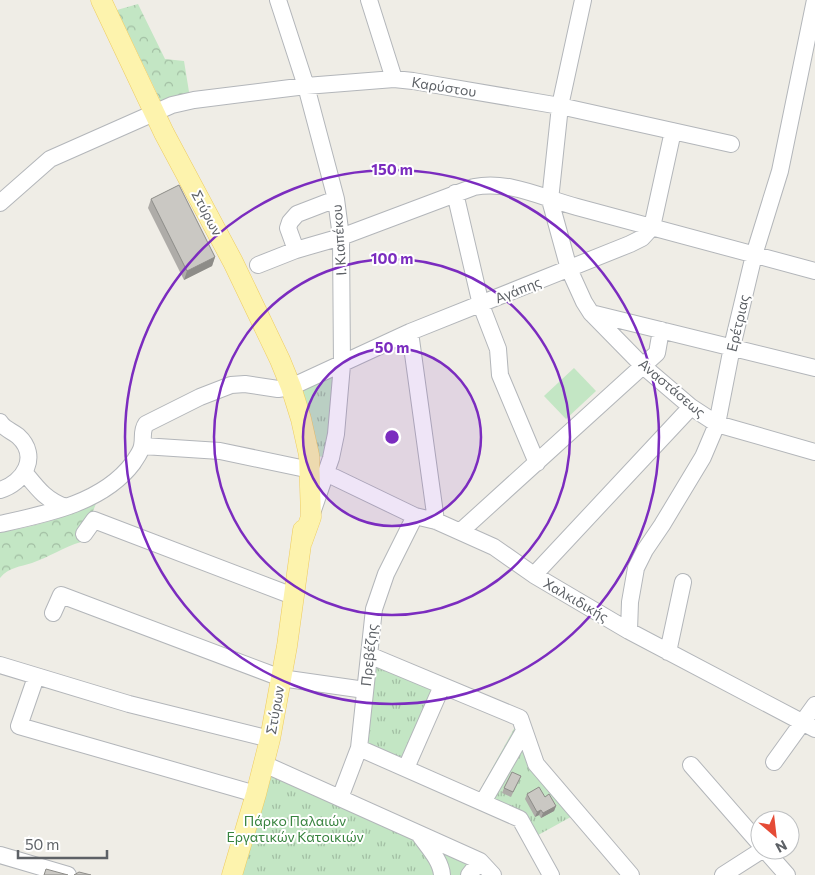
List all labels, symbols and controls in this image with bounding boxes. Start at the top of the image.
street label: Καρύστου [410,73,478,100]
text: 150 m [371,160,413,178]
street label: Στύρων [188,187,226,238]
street label: Ι. Κιαπέκου [328,204,349,276]
text: 100 m [371,249,413,267]
street label: Αγάπης [492,273,543,306]
street label: Ερέτριας [723,293,752,353]
text: 50 m [375,338,409,356]
street label: Αναστάσεως [635,355,709,421]
centre of rings [383,428,401,446]
street label: Χαλκιδικής [541,574,612,625]
street label: Πρεβέζης [357,623,380,687]
street label: Στύρων [262,684,287,736]
north arrow [750,810,800,860]
park label: Πάρκο Παλαιών Εργατικών Κατοικιών [226,812,364,845]
scale bar [18,828,106,860]
text: 50 m [25,835,59,853]
text: N [773,837,790,857]

